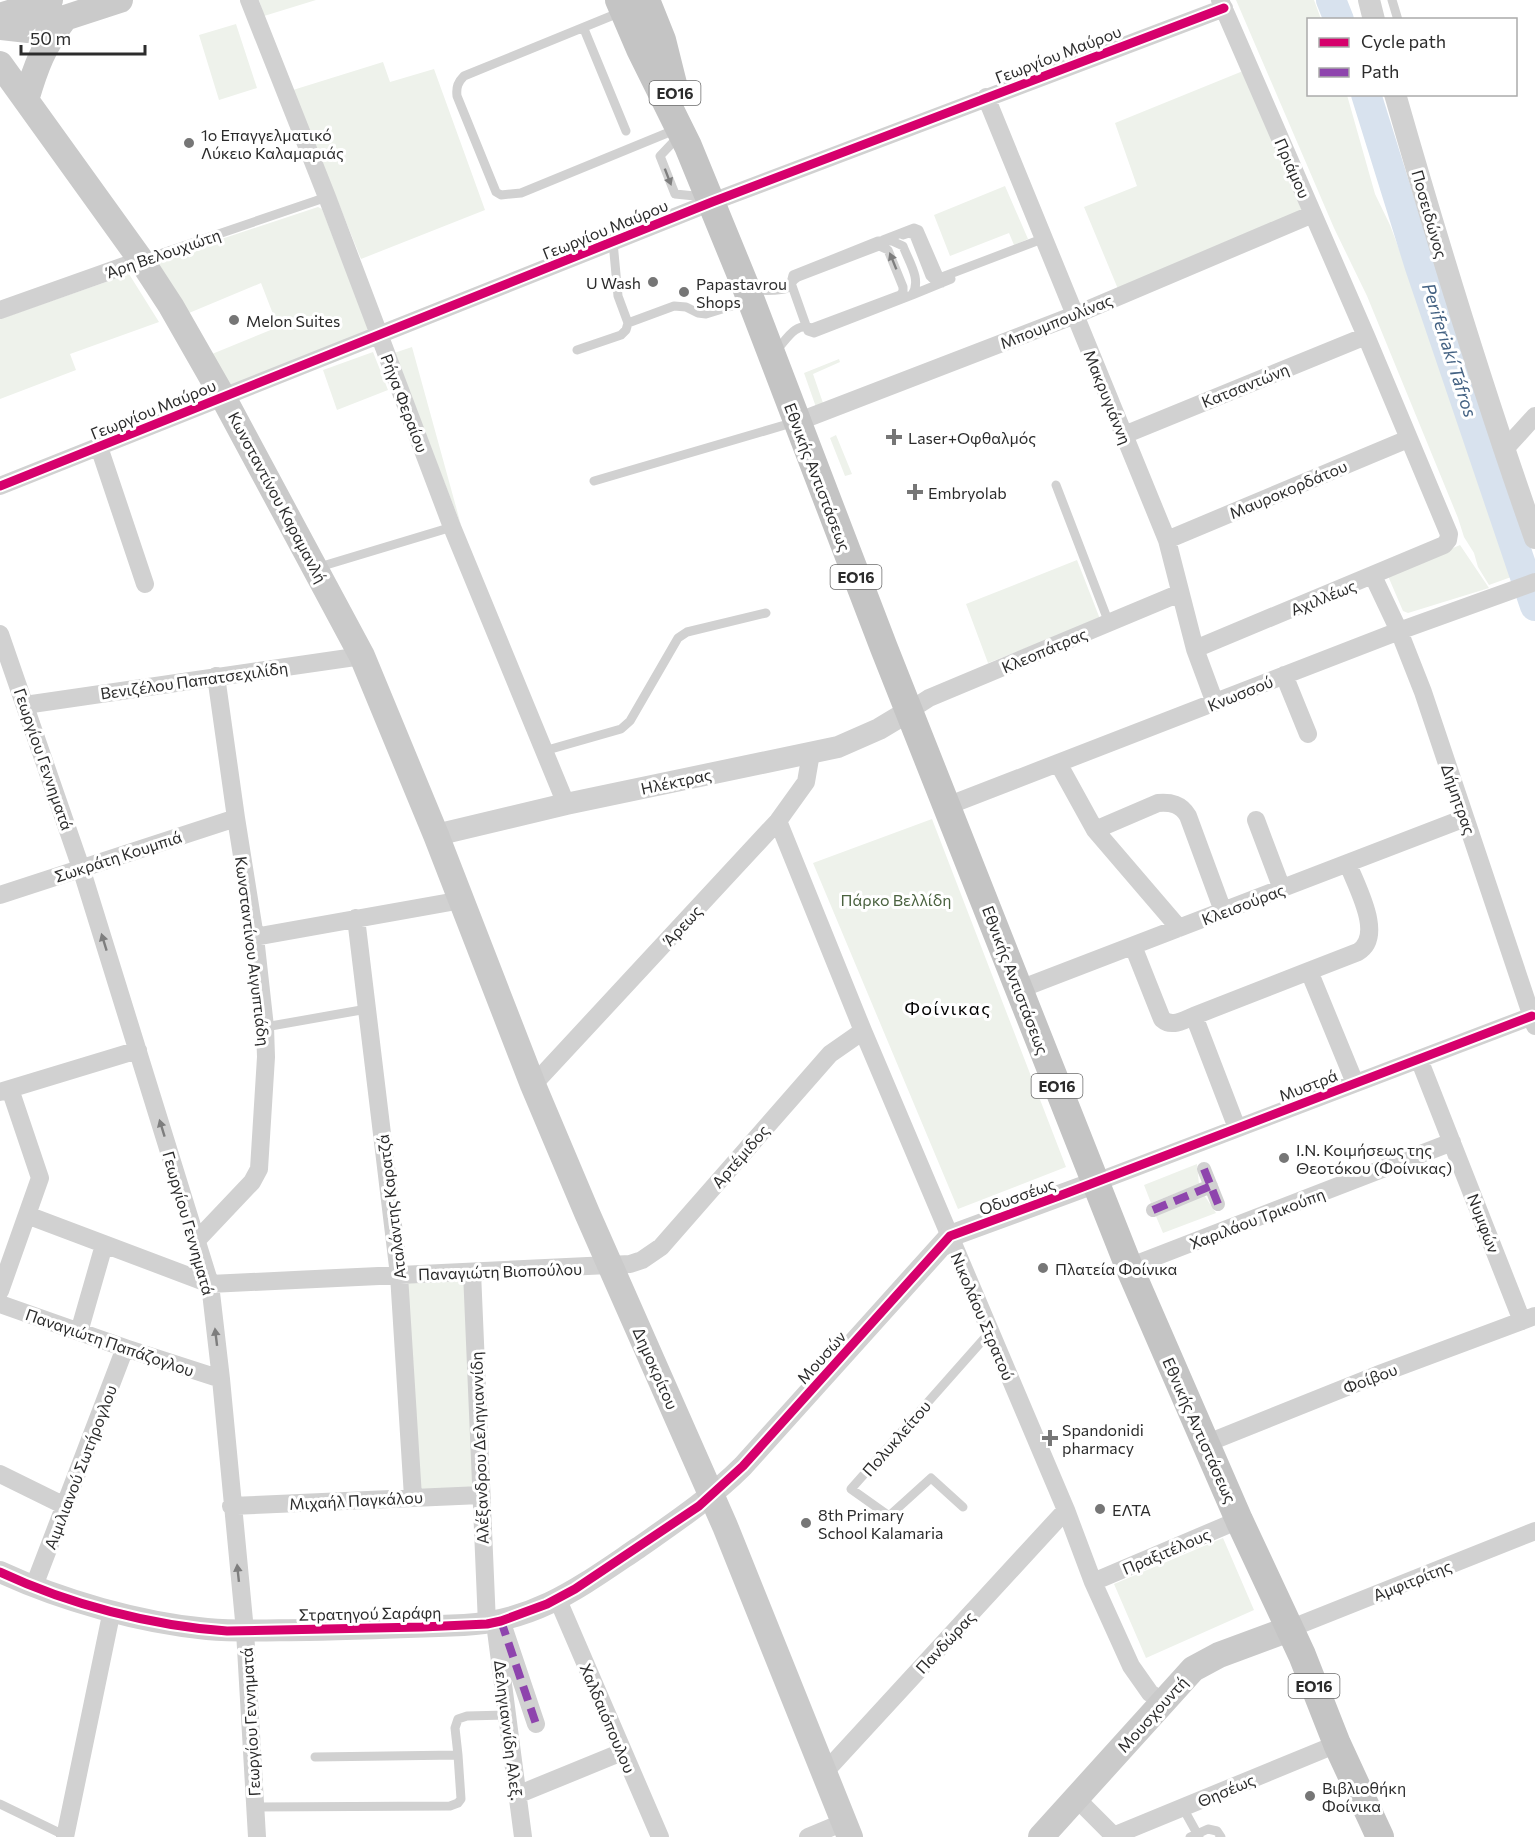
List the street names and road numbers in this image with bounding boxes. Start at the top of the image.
street label: Γεωργίου Μαύρου [992,21,1124,87]
road number: ΕΟ16 [650,81,700,105]
street label: Πριάμου [1271,135,1315,201]
street label: Ποσειδώνος [1408,167,1452,261]
street label: Γεωργίου Μαύρου [539,195,671,263]
street label: Άρη Βελουχιώτη [102,224,223,282]
street label: Μπουμπουλίνας [997,290,1115,352]
street label: Μακρυγιάννη [1080,347,1136,447]
street label: Ρήγα Φεραίου [377,351,433,455]
street label: Κατσαντώνη [1199,359,1291,411]
street label: Γεωργίου Μαύρου [87,375,219,443]
street label: Εθνικής Αντιστάσεως [781,400,855,554]
street label: Κωνσταντίνου Καραμανλή [225,408,331,586]
street label: Μαυροκορδάτου [1226,456,1350,522]
road number: ΕΟ16 [830,565,882,589]
street label: Αχιλλέως [1288,575,1359,619]
street label: Κλεοπάτρας [998,623,1090,677]
street label: Βενιζέλου Παπατσεχιλίδη [99,657,289,703]
street label: Κνωσσού [1204,671,1276,715]
street label: Γεωργίου Γεννηματά [11,685,77,833]
street label: Δήμητρας [1438,761,1480,837]
street label: Ηλέκτρας [639,764,713,798]
street label: Σωκράτη Κουμπιά [52,826,184,886]
street label: Κωνσταντίνου Αιγυπτιάδη [232,855,274,1047]
street label: Κλεισούρας [1199,879,1287,929]
street label: Άρεως [658,901,706,950]
street label: Εθνικής Αντιστάσεως [979,903,1053,1057]
street label: Μυστρά [1276,1065,1340,1105]
road number: ΕΟ16 [1032,1074,1082,1098]
street label: Αρτέμιδος [708,1121,773,1191]
street label: Αταλάντης Καρατζά [373,1134,409,1280]
street label: Γεωργίου Γεννηματά [159,1149,219,1297]
street label: Οδυσσέως [976,1173,1058,1219]
street label: Χαριλάου Τρικούπη [1187,1183,1327,1253]
street label: Νυμφών [1464,1191,1504,1255]
street label: Νικολάου Στρατού [947,1249,1019,1383]
street label: Παναγιώτη Βιοπούλου [418,1259,582,1283]
street label: Παναγιώτη Παπάζογλου [23,1304,197,1380]
street label: Δημοκρίτου [629,1324,683,1412]
street label: Μουσών [793,1327,849,1387]
street label: Αλέξανδρου Δεληγιαννίδη [466,1351,492,1545]
street label: Εθνικής Αντιστάσεως [1159,1354,1241,1506]
street label: Φοίβου [1340,1359,1400,1397]
street label: Αιμιλιανού Σωτήρογλου [40,1382,120,1552]
street label: Πολυκλείτου [858,1396,934,1480]
street label: Μιχαήλ Παγκάλου [289,1487,423,1513]
street label: Πραξιτέλους [1119,1524,1213,1578]
street label: Αμφιτρίτης [1370,1556,1454,1604]
street label: Στρατηγού Σαράφη [298,1602,442,1624]
street label: Πανδώρας [911,1607,979,1677]
street label: Γεωργίου Γεννηματά [237,1647,263,1797]
street label: Δεληγιαννίδη Αλεξ. [491,1659,527,1801]
street label: Χαλδαιόπουλου [576,1660,640,1776]
street label: Μουσχουντή [1113,1672,1191,1756]
road number: ΕΟ16 [1288,1674,1340,1698]
street label: Θησέως [1194,1769,1258,1811]

